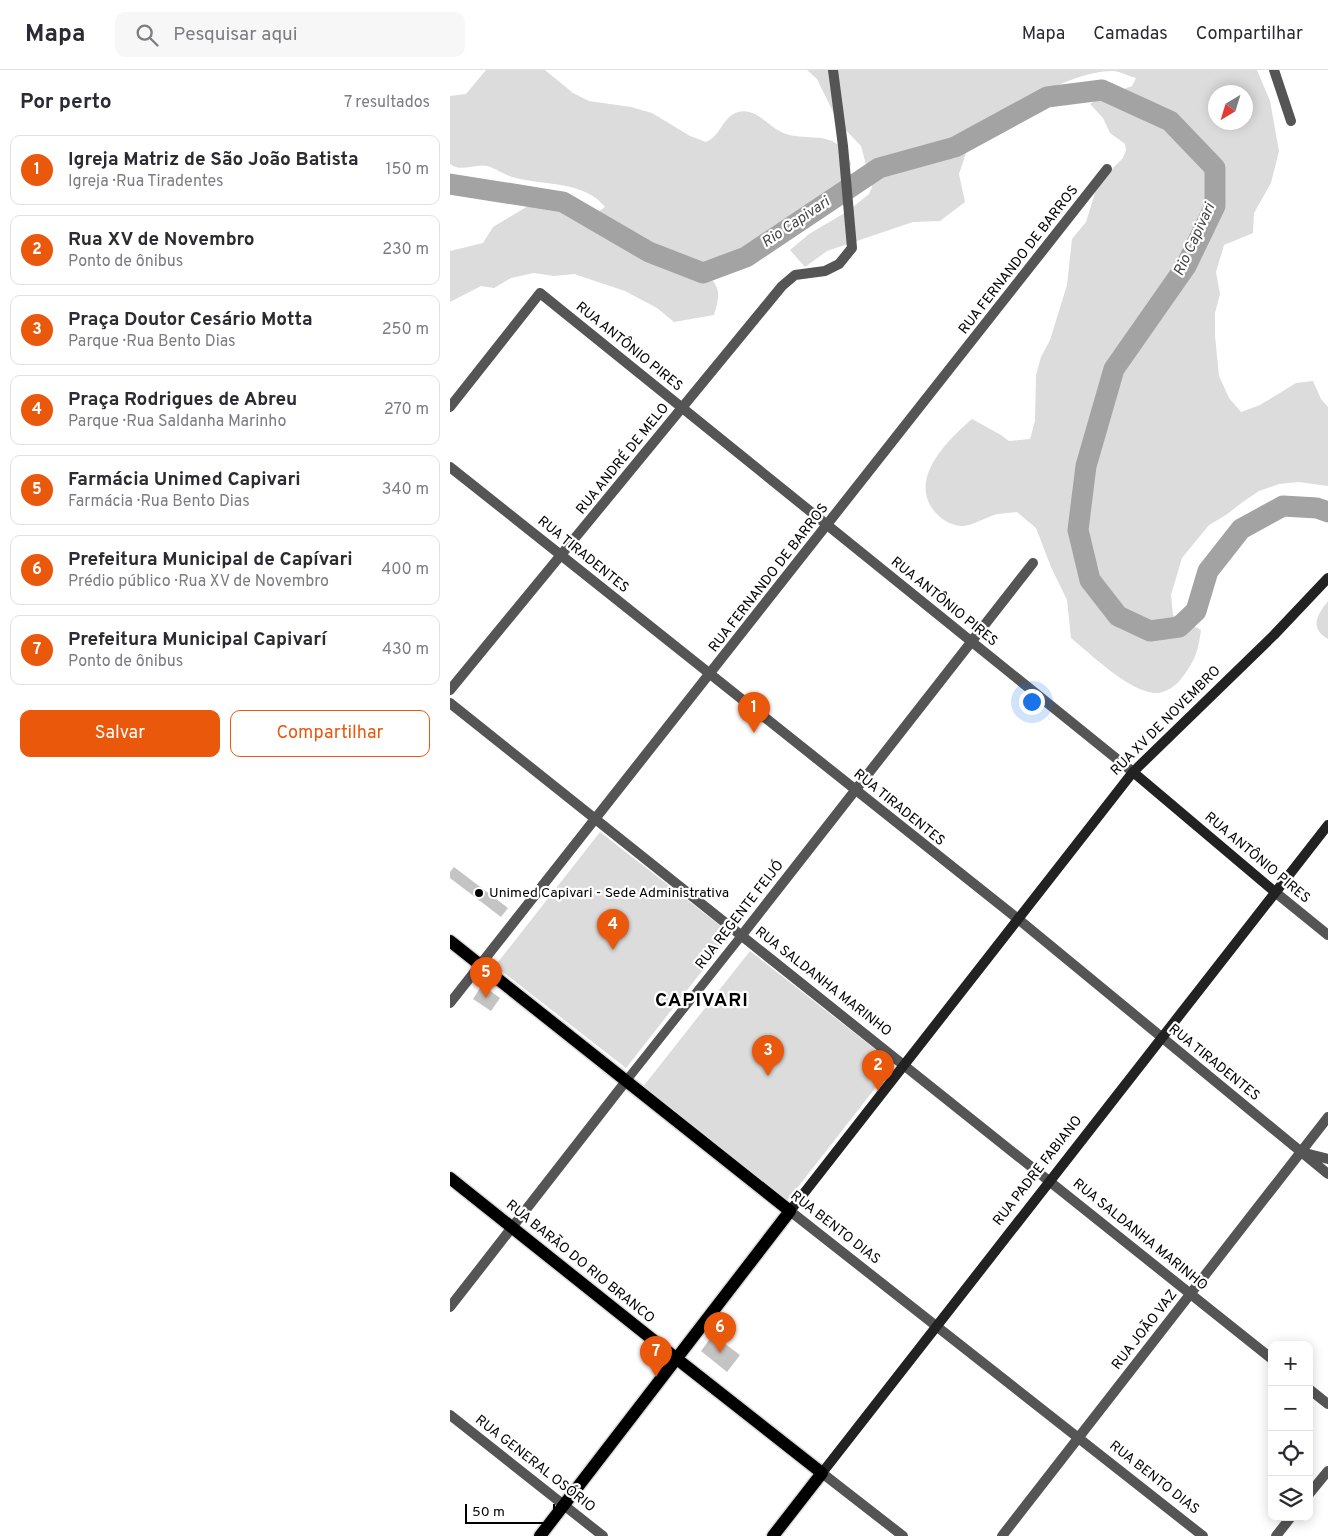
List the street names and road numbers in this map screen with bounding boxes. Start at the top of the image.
street label: RUA FERNANDO DE BARROS [956,182,1082,338]
street label: RUA ANTÔNIO PIRES [572,298,687,395]
street label: RUA ANDRÉ DE MELO [572,399,673,518]
street label: RUA FERNANDO DE BARROS [706,500,832,656]
street label: RUA TIRADENTES [534,513,632,597]
street label: RUA ANTÔNIO PIRES [887,553,1002,650]
street label: RUA XV DE NOVEMBRO [1107,662,1225,780]
street label: RUA TIRADENTES [850,766,948,850]
street label: RUA ANTÔNIO PIRES [1201,808,1314,907]
street label: RUA REGENTE FEIJÓ [692,857,788,973]
street label: RUA SALDANHA MARINHO [751,923,895,1041]
street label: RUA TIRADENTES [1165,1021,1263,1105]
street label: RUA PADRE FABIANO [990,1113,1086,1229]
street label: RUA SALDANHA MARINHO [1069,1175,1211,1295]
street label: RUA BENTO DIAS [787,1188,883,1268]
street label: RUA BARÃO DO RIO BRANCO [502,1197,658,1327]
street label: RUA JOÃO VAZ [1109,1287,1181,1373]
street label: RUA GENERAL OSÓRIO [472,1411,599,1516]
street label: RUA BENTO DIAS [1106,1438,1202,1518]

